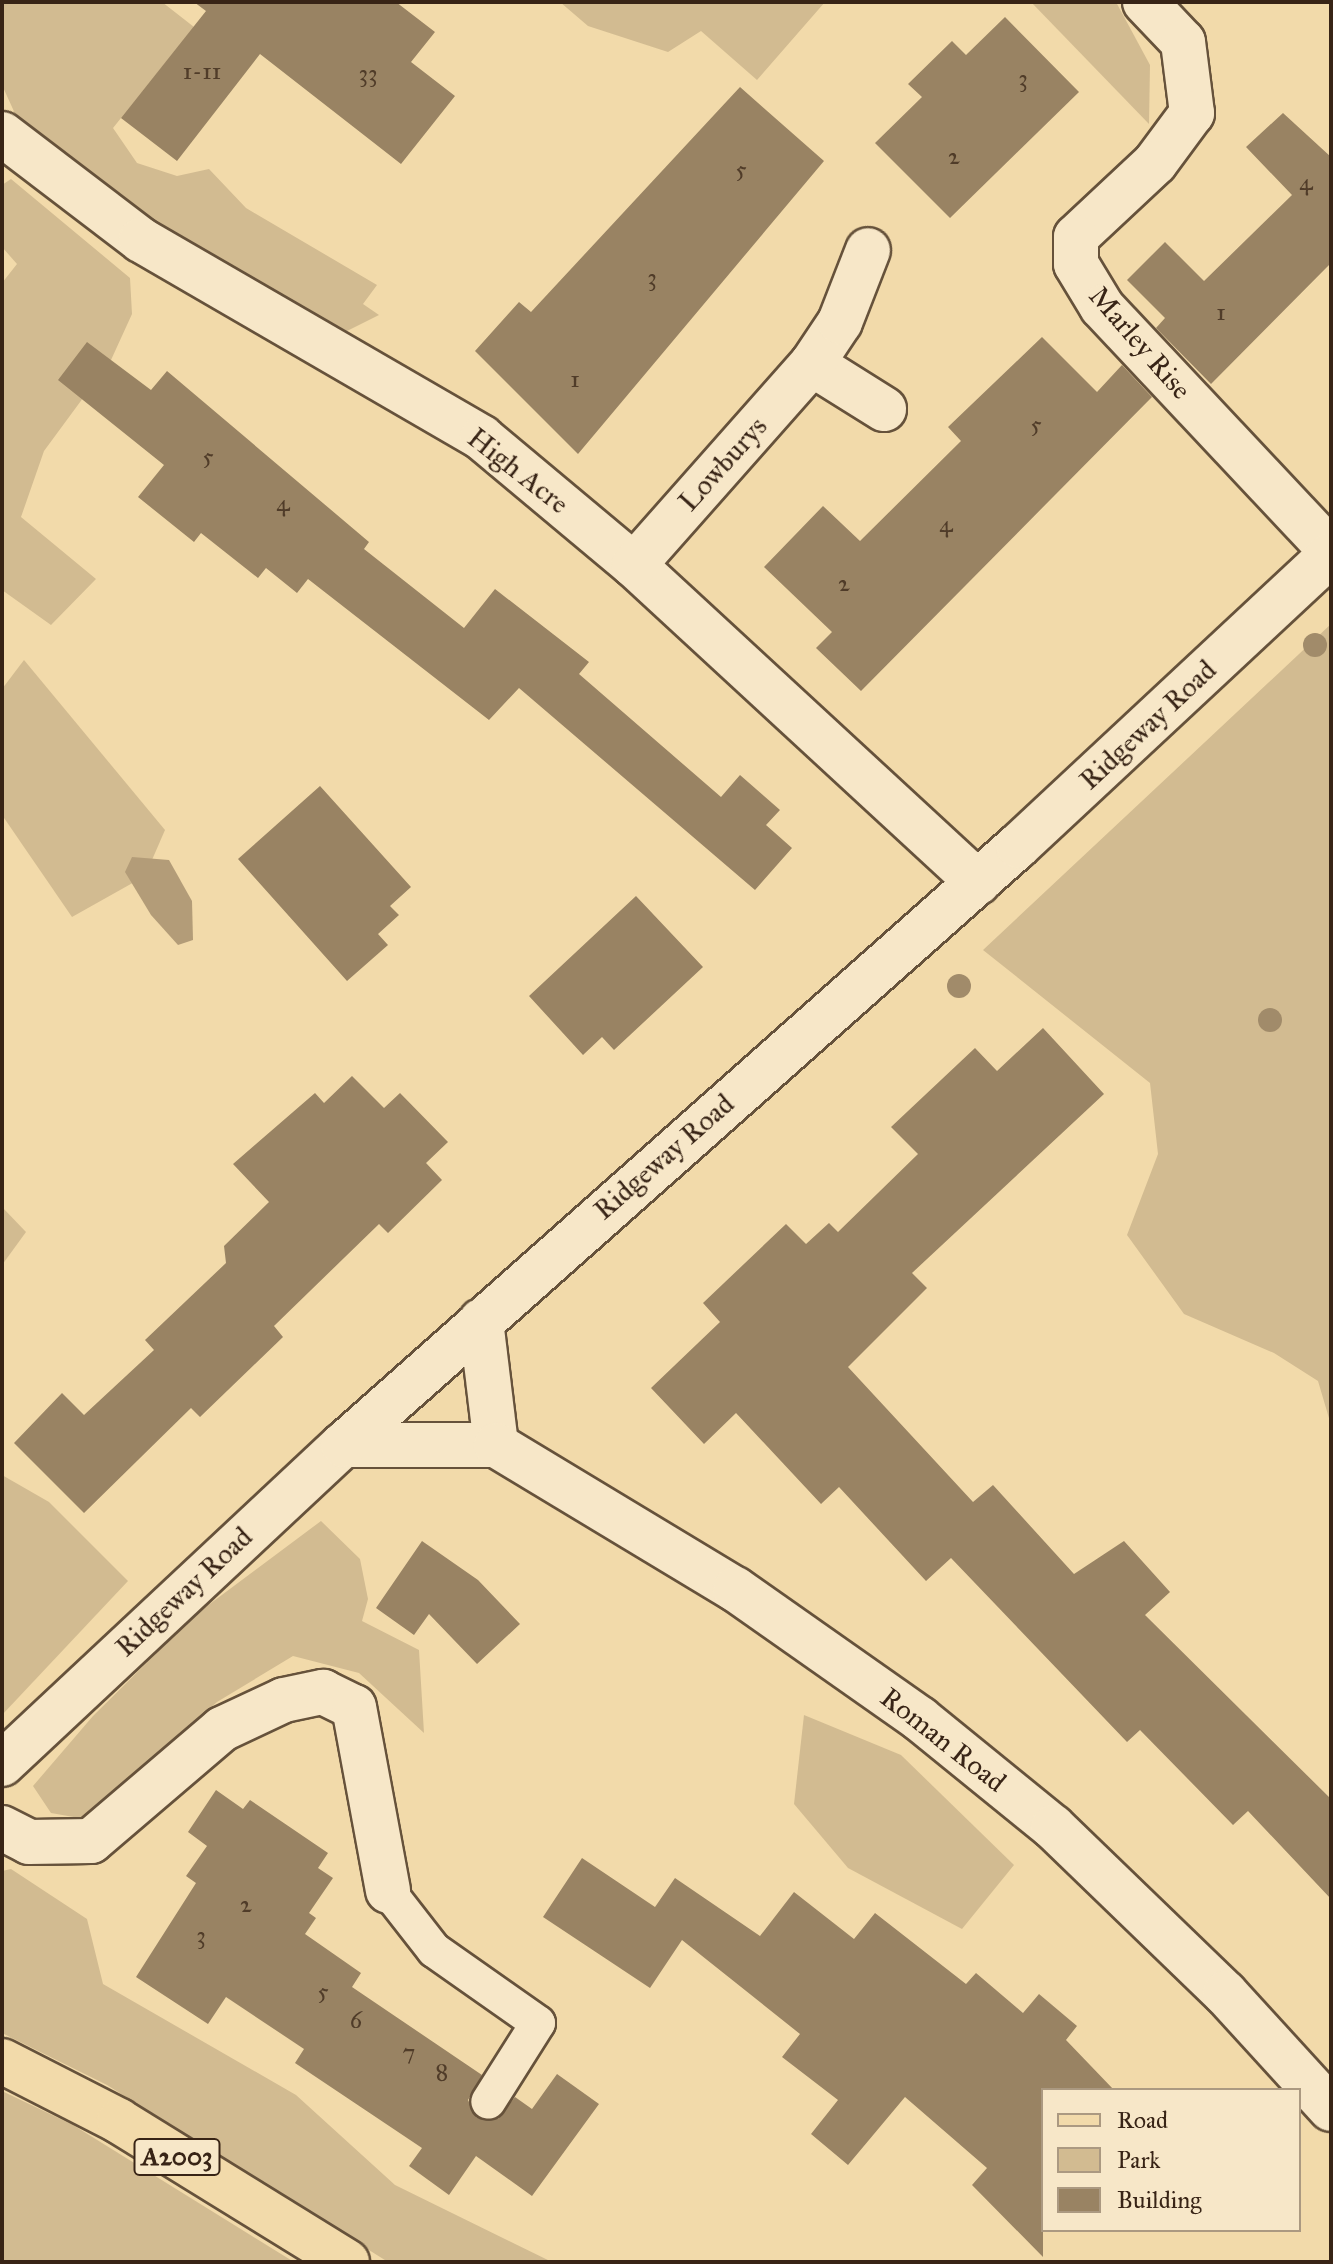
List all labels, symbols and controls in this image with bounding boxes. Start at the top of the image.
house number: 1-11 [183,58,221,86]
house number: 33 [358,60,378,88]
house number: 3 [1018,65,1028,93]
house number: 2 [948,143,960,171]
house number: 5 [735,156,747,184]
house number: 4 [1299,169,1313,197]
house number: 3 [647,264,657,292]
street label: Marley Rise [1082,280,1198,406]
house number: 1 [1216,299,1226,327]
house number: 1 [570,366,580,394]
street label: Lowburys [672,410,774,518]
house number: 5 [1030,411,1042,439]
street label: High Acre [461,421,575,521]
house number: 5 [202,443,214,471]
house number: 4 [276,490,290,518]
house number: 4 [939,511,953,539]
house number: 2 [838,570,850,598]
street label: Ridgeway Road [1073,653,1223,797]
street label: Ridgeway Road [587,1087,741,1227]
street label: Ridgeway Road [109,1520,259,1664]
street label: Roman Road [874,1681,1012,1799]
house number: 2 [240,1891,252,1919]
house number: 3 [196,1922,206,1950]
house number: 5 [317,1978,329,2006]
house number: 6 [350,2007,362,2035]
house number: 7 [403,2039,415,2067]
house number: 8 [436,2059,448,2087]
legend [1041,2088,1301,2232]
text: Road [1117,2105,1168,2135]
road number: A2003 [133,2135,221,2179]
text: Park [1117,2145,1160,2175]
text: Building [1117,2185,1202,2215]

